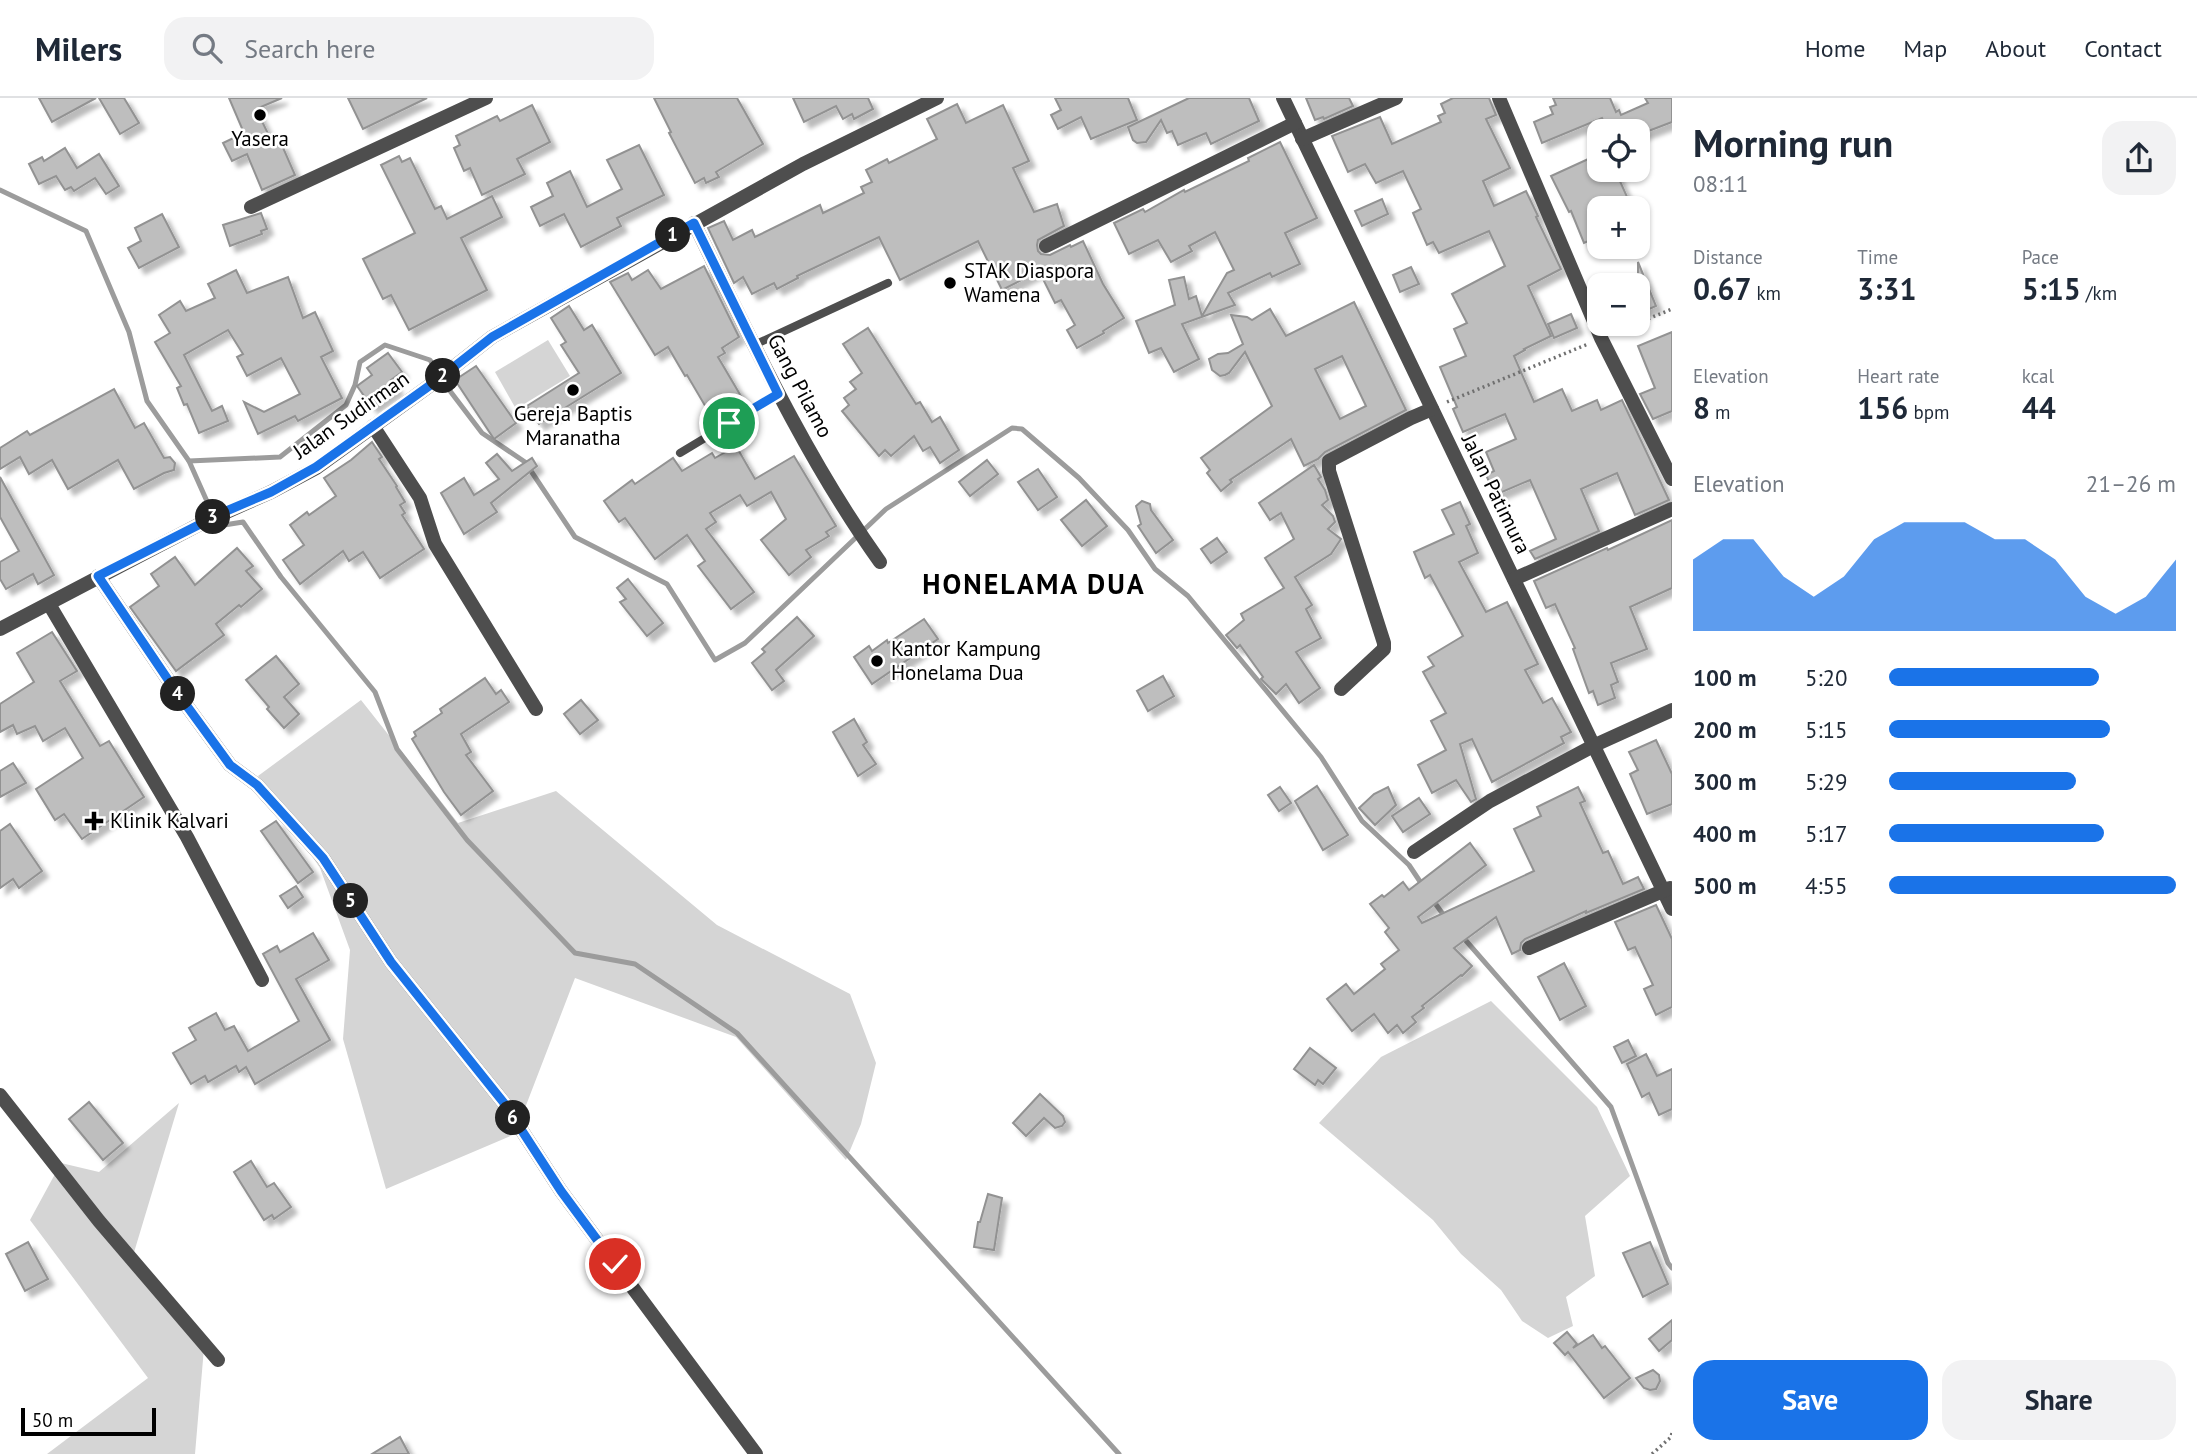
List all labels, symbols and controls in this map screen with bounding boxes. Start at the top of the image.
search box [164,17,654,80]
text: Milers [35,27,122,70]
icon: search [188,29,226,67]
text: Search here [244,32,375,65]
text: Home [1805,33,1865,64]
text: Map [1903,33,1947,64]
text: About [1985,33,2046,64]
text: Contact [2084,33,2162,64]
marker: Yasera [252,107,268,123]
text: Morning run [1693,118,1893,167]
map controls [1587,119,1650,336]
button: locate [1587,119,1650,182]
button: share [2102,121,2176,195]
place label: Yasera [231,125,289,152]
text: 08:11 [1693,169,1748,198]
button: + [1587,196,1650,259]
pin: 1 [656,218,690,252]
text: 1 [667,222,678,246]
text: Distance [1693,245,1763,269]
text: Time [1857,245,1898,269]
text: Pace [2022,245,2059,269]
place label: STAK Diaspora Wamena [964,257,1094,308]
text: 0.67 [1693,269,1751,308]
text: 3:31 [1857,269,1916,308]
text: 5:15 [2022,269,2081,308]
button: − [1587,273,1650,336]
marker: STAK Diaspora Wamena [942,275,958,291]
text: km [1751,281,1781,305]
text: /km [2081,281,2117,305]
street label: Gang Pilamo [762,329,839,442]
pin: 2 [426,358,460,394]
text: 2 [437,363,448,387]
text: Elevation [1693,364,1769,388]
text: Heart rate [1857,364,1939,388]
text: kcal [2022,364,2054,388]
street label: Jalan Sudirman [287,365,414,465]
marker: Gereja Baptis Maranatha [565,382,581,398]
text: 8 [1693,388,1710,427]
text: 156 [1857,388,1908,427]
text: 44 [2022,388,2056,427]
pin [699,393,759,453]
place label: Gereja Baptis Maranatha [514,400,632,451]
text: m [1710,400,1731,424]
text: bpm [1908,400,1949,424]
icon: arrive [710,404,748,442]
street label: Jalan Patimura [1455,428,1537,558]
text: Elevation [1693,469,1785,498]
text: 21–26 m [2086,469,2176,498]
pin: 3 [196,500,230,534]
text: 3 [207,504,218,528]
district label: HONELAMA DUA [922,565,1146,602]
place label: Kantor Kampung Honelama Dua [891,635,1041,686]
marker: Kantor Kampung Honelama Dua [869,653,885,669]
text: 100 m [1693,663,1756,692]
text: 5:20 [1805,663,1848,692]
pin: 4 [160,676,196,712]
text: 4 [172,681,183,705]
text: 200 m [1693,715,1756,744]
text: 5:15 [1805,715,1848,744]
text: 300 m [1693,767,1756,796]
text: 5:29 [1805,767,1848,796]
place label: Klinik Kalvari [110,807,229,834]
marker: Klinik Kalvari [84,811,104,831]
text: 400 m [1693,819,1756,848]
text: 5:17 [1805,819,1848,848]
text: 500 m [1693,871,1756,900]
text: 4:55 [1805,871,1848,900]
pin: 5 [334,884,368,918]
text: 5 [345,888,356,912]
pin: 6 [496,1100,530,1136]
text: 6 [507,1105,518,1129]
pin [585,1234,645,1294]
icon: check [596,1245,634,1283]
button: Save [1693,1360,1928,1440]
button: Share [1942,1360,2176,1440]
scale bar [21,1405,156,1437]
text: 50 m [32,1408,73,1432]

